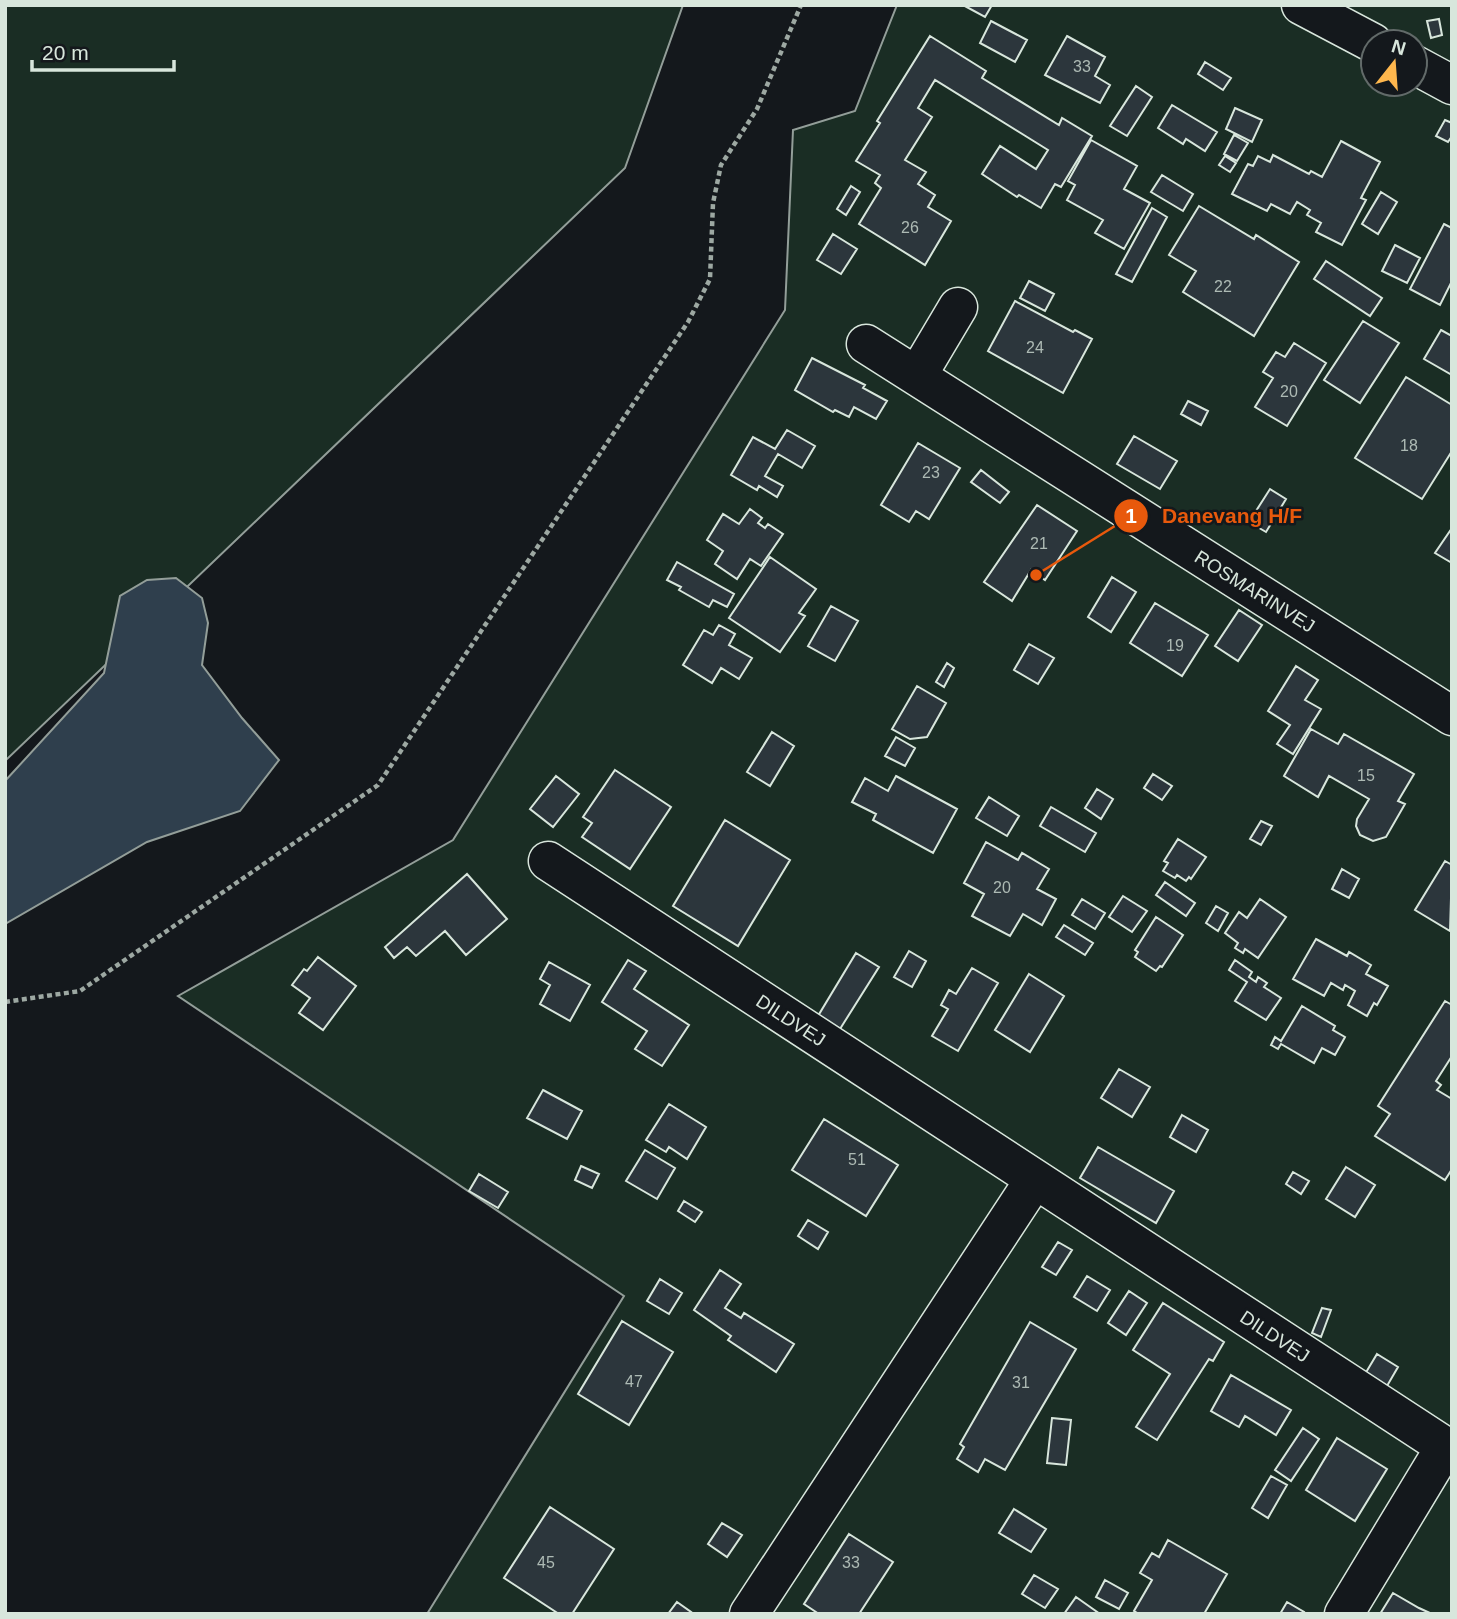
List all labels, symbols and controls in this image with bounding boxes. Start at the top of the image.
scale bar [32,28,173,72]
north arrow [1359,28,1429,98]
text: N [1389,35,1408,59]
text: 20 m [42,41,89,64]
house number: 33 [1073,58,1091,75]
house number: 26 [901,219,919,236]
house number: 22 [1214,278,1232,295]
house number: 24 [1026,339,1044,356]
house number: 20 [1280,383,1298,400]
house number: 18 [1400,437,1418,454]
house number: 23 [922,464,940,481]
callout: Danevang H/F [1113,495,1316,537]
text: 1 [1125,504,1137,527]
text: Danevang H/F [1162,504,1302,527]
house number: 21 [1030,535,1048,552]
street label: ROSMARINVEJ [1191,546,1318,637]
house number: 19 [1166,637,1184,654]
house number: 15 [1357,767,1375,784]
house number: 20 [993,879,1011,896]
street label: DILDVEJ [752,990,829,1051]
house number: 51 [848,1151,866,1168]
street label: DILDVEJ [1236,1306,1313,1367]
house number: 47 [625,1373,643,1390]
house number: 31 [1012,1374,1030,1391]
house number: 45 [537,1554,555,1571]
house number: 33 [842,1554,860,1571]

